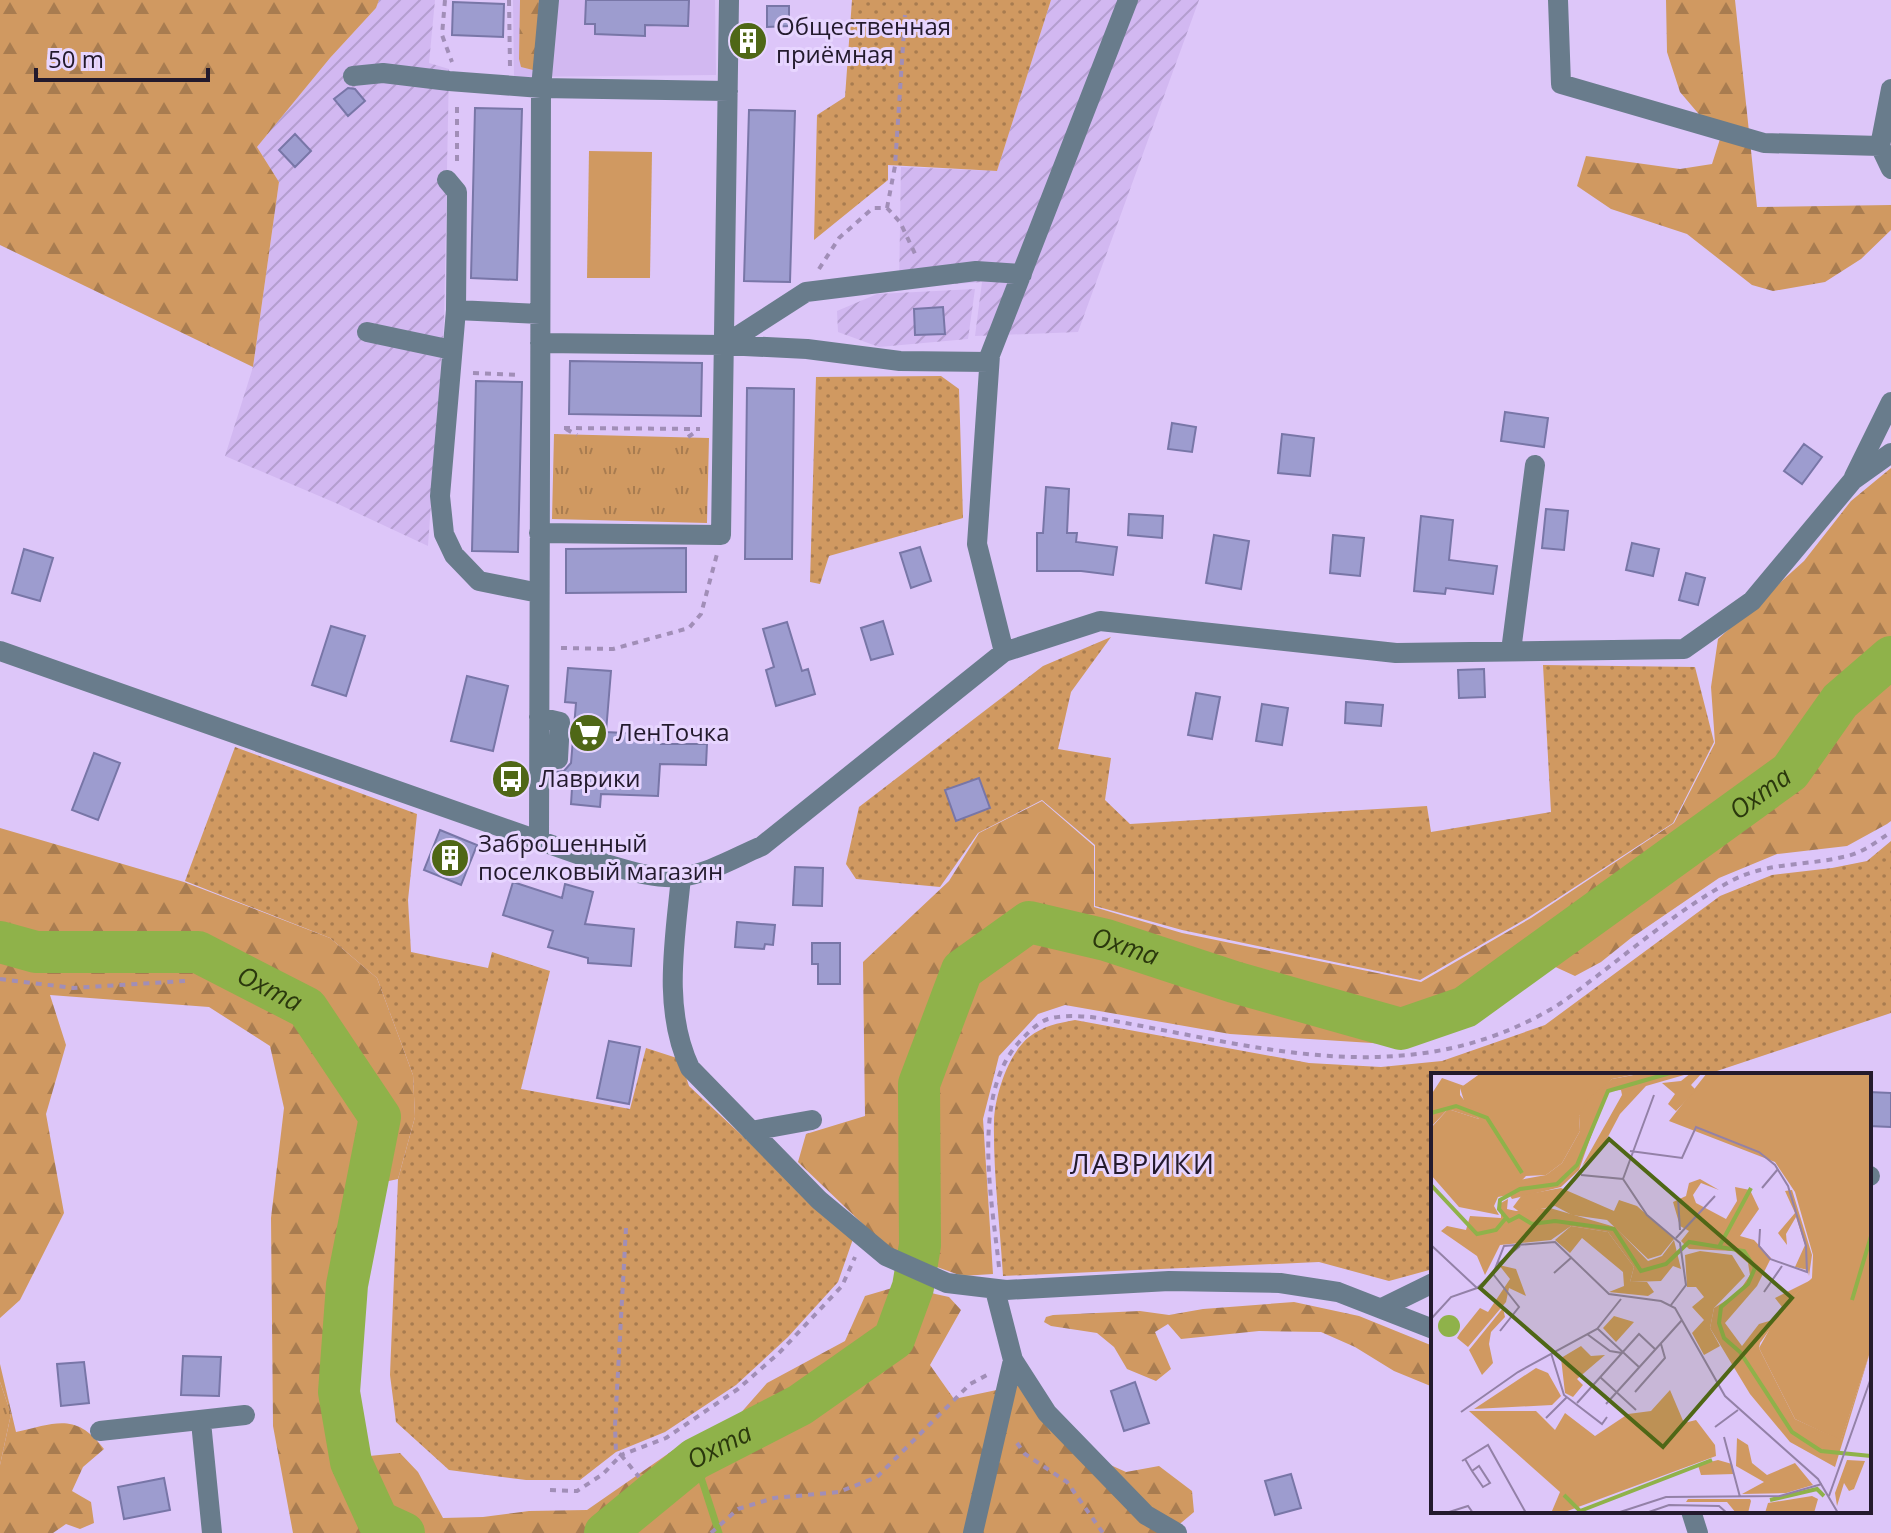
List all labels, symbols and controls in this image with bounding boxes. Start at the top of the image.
place label: Общественная приёмная [776,9,951,70]
building icon: Общественная приёмная [727,20,769,62]
scale bar [36,32,208,82]
text: 50 m [48,42,104,75]
supermarket icon: ЛенТочка [567,712,609,754]
place label: ЛенТочка [616,715,730,748]
bus stop icon: Лаврики [490,758,532,800]
water label: Охта [1721,758,1798,827]
place label: Лаврики [539,761,641,794]
place label: Заброшенный поселковый магазин [478,826,723,887]
building icon: Заброшенный поселковый магазин [429,837,471,879]
water label: Охта [1088,918,1164,973]
water label: Охта [231,956,309,1020]
inset map [1431,1073,1871,1513]
district label: ЛАВРИКИ [1070,1144,1216,1182]
water label: Охта [680,1414,758,1477]

